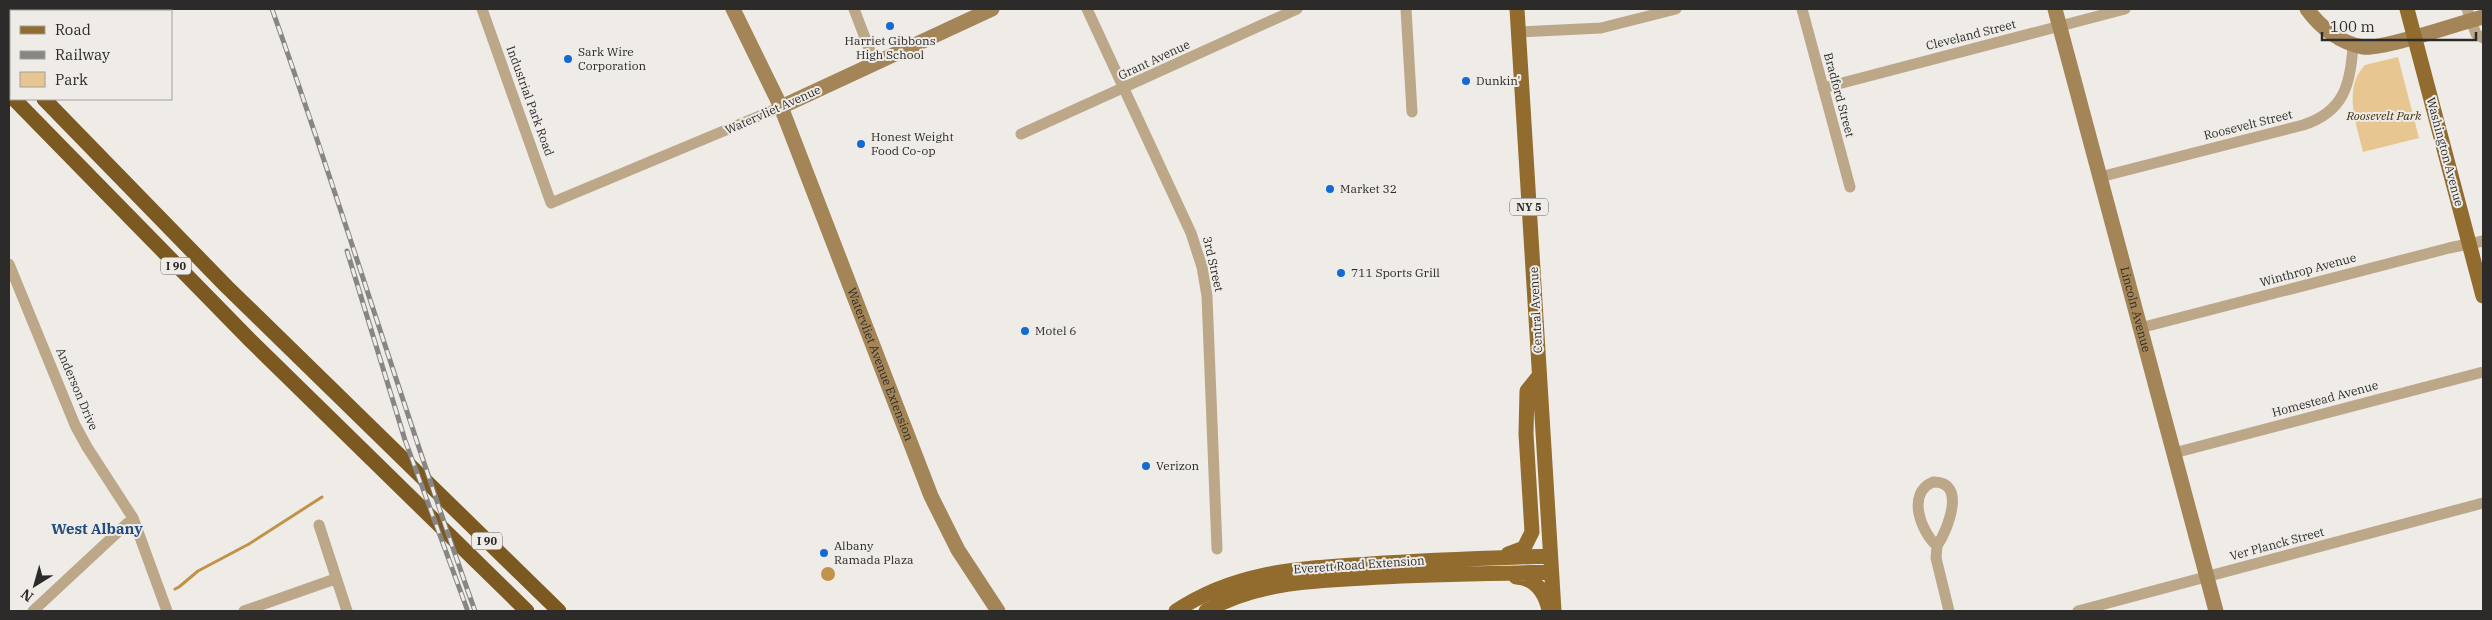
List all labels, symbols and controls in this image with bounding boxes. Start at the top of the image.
legend [10,10,172,100]
scale bar [2322,10,2476,42]
street label: Cleveland Street [1924,16,2017,53]
text: 100 m [2330,17,2375,36]
text: Road [55,20,91,39]
marker: Harriet Gibbons High School [884,20,896,32]
place label: Harriet Gibbons High School [844,33,936,62]
street label: Grant Avenue [1116,36,1192,83]
street label: Industrial Park Road [504,44,557,158]
place label: Sark Wire Corporation [578,44,647,73]
text: Railway [55,45,110,64]
street label: Bradford Street [1821,51,1858,139]
marker: Sark Wire Corporation [562,53,574,65]
text: Park [55,70,88,89]
place label: Dunkin' [1476,73,1520,88]
marker: Dunkin' [1460,75,1472,87]
street label: Watervliet Avenue [723,82,823,137]
street label: Washington Avenue [2424,96,2467,208]
street label: Roosevelt Street [2202,106,2294,143]
park label: Roosevelt Park [2346,108,2422,123]
place label: Honest Weight Food Co-op [871,129,954,158]
marker: Honest Weight Food Co-op [855,138,867,150]
place label: Market 32 [1340,181,1397,196]
marker: Market 32 [1324,183,1336,195]
road number: NY 5 [1510,198,1548,216]
street label: 3rd Street [1200,235,1227,293]
street label: Winthrop Avenue [2258,249,2358,290]
road number: I 90 [161,258,191,274]
place label: 711 Sports Grill [1351,265,1440,280]
street label: Lincoln Avenue [2117,265,2154,354]
street label: Central Avenue [1526,266,1545,354]
marker: 711 Sports Grill [1335,267,1347,279]
street label: Watervliet Avenue Extension [844,286,917,443]
place label: Motel 6 [1035,323,1076,338]
marker: Motel 6 [1019,325,1031,337]
street label: Anderson Drive [53,345,102,432]
street label: Homestead Avenue [2270,377,2380,420]
place label: Verizon [1156,458,1200,473]
marker: Verizon [1140,460,1152,472]
district label: West Albany [51,519,143,538]
street label: Ver Planck Street [2228,524,2326,563]
road number: I 90 [472,532,502,550]
place label: Albany Ramada Plaza [834,538,914,567]
marker: Albany Ramada Plaza [818,547,830,559]
street label: Everett Road Extension [1293,552,1425,577]
north arrow [10,560,60,610]
text: N [17,585,37,606]

